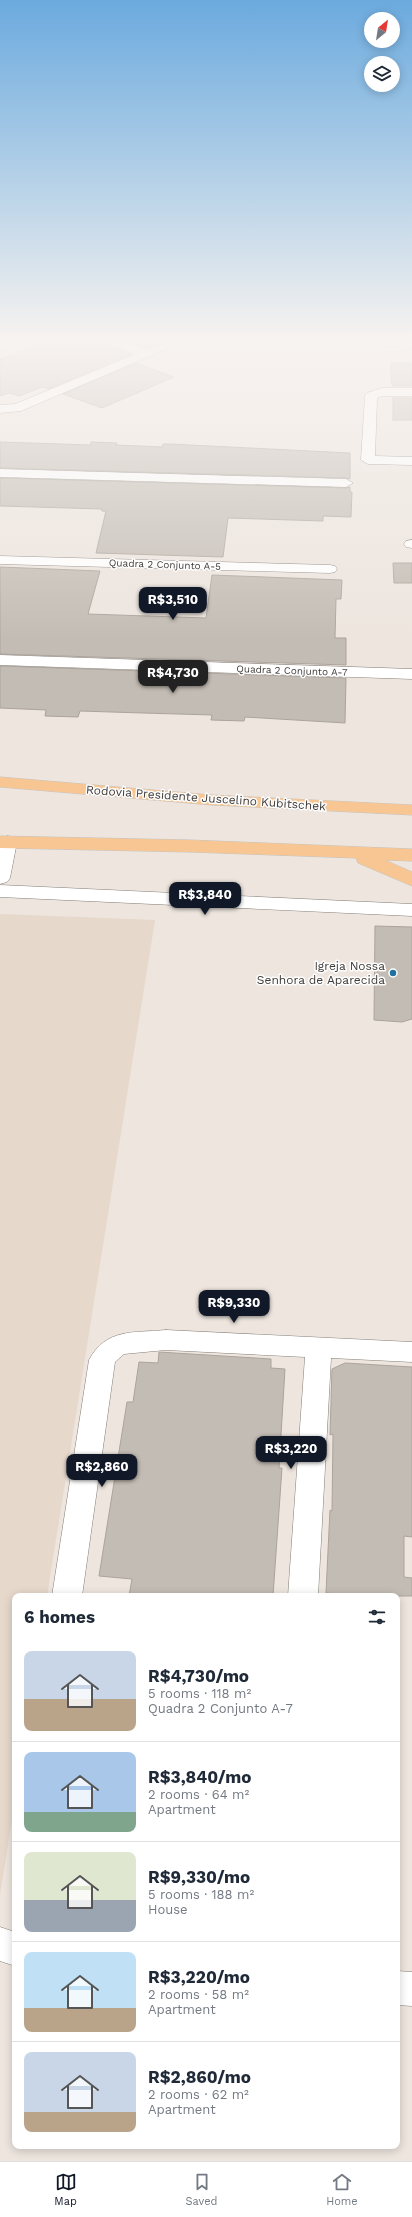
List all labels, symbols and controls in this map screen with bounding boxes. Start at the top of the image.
north arrow [364,12,400,48]
map controls [364,12,400,92]
button: layers [364,56,400,92]
street label: Quadra 2 Conjunto A-5 [109,557,221,572]
pin: R$3,510 [136,587,210,621]
text: R$3,510 [148,592,198,607]
pin: R$4,730 [136,660,210,694]
street label: Quadra 2 Conjunto A-7 [236,663,348,678]
text: R$4,730 [147,665,199,680]
street label: Rodovia Presidente Juscelino Kubitschek [86,783,327,813]
pin: R$3,840 [168,882,242,916]
text: R$3,840 [178,887,232,902]
place label: Igreja Nossa Senhora de Aparecida [257,959,385,987]
marker: Igreja Nossa Senhora de Aparecida [388,968,398,978]
pin: R$9,330 [197,1290,271,1324]
text: R$9,330 [208,1295,260,1310]
pin: R$3,220 [254,1436,328,1470]
text: R$3,220 [265,1441,317,1456]
pin: R$2,860 [65,1454,139,1488]
text: R$2,860 [75,1459,129,1474]
icon: filters [366,1606,388,1628]
text: 6 homes [24,1607,95,1627]
text: R$4,730/mo [148,1666,249,1686]
icon: home [56,1667,104,1715]
text: 5 rooms · 118 m² [148,1686,251,1701]
text: Quadra 2 Conjunto A-7 [148,1701,293,1716]
text: R$3,840/mo [148,1767,251,1787]
icon: home [56,1768,104,1816]
text: 2 rooms · 64 m² [148,1787,249,1802]
text: Apartment [148,1802,216,1817]
text: R$9,330/mo [148,1867,250,1887]
icon: home [56,1868,104,1916]
text: 5 rooms · 188 m² [148,1887,254,1902]
text: House [148,1902,188,1917]
text: R$3,220/mo [148,1967,250,1987]
icon: home [56,1968,104,2016]
text: 2 rooms · 58 m² [148,1987,249,2002]
text: Apartment [148,2002,216,2017]
text: R$2,860/mo [148,2067,251,2087]
icon: home [56,2068,104,2116]
text: 2 rooms · 62 m² [148,2087,249,2102]
text: Apartment [148,2102,216,2117]
tab: Map [54,2171,77,2208]
tab: Saved [186,2171,217,2208]
tab: Home [326,2171,358,2208]

